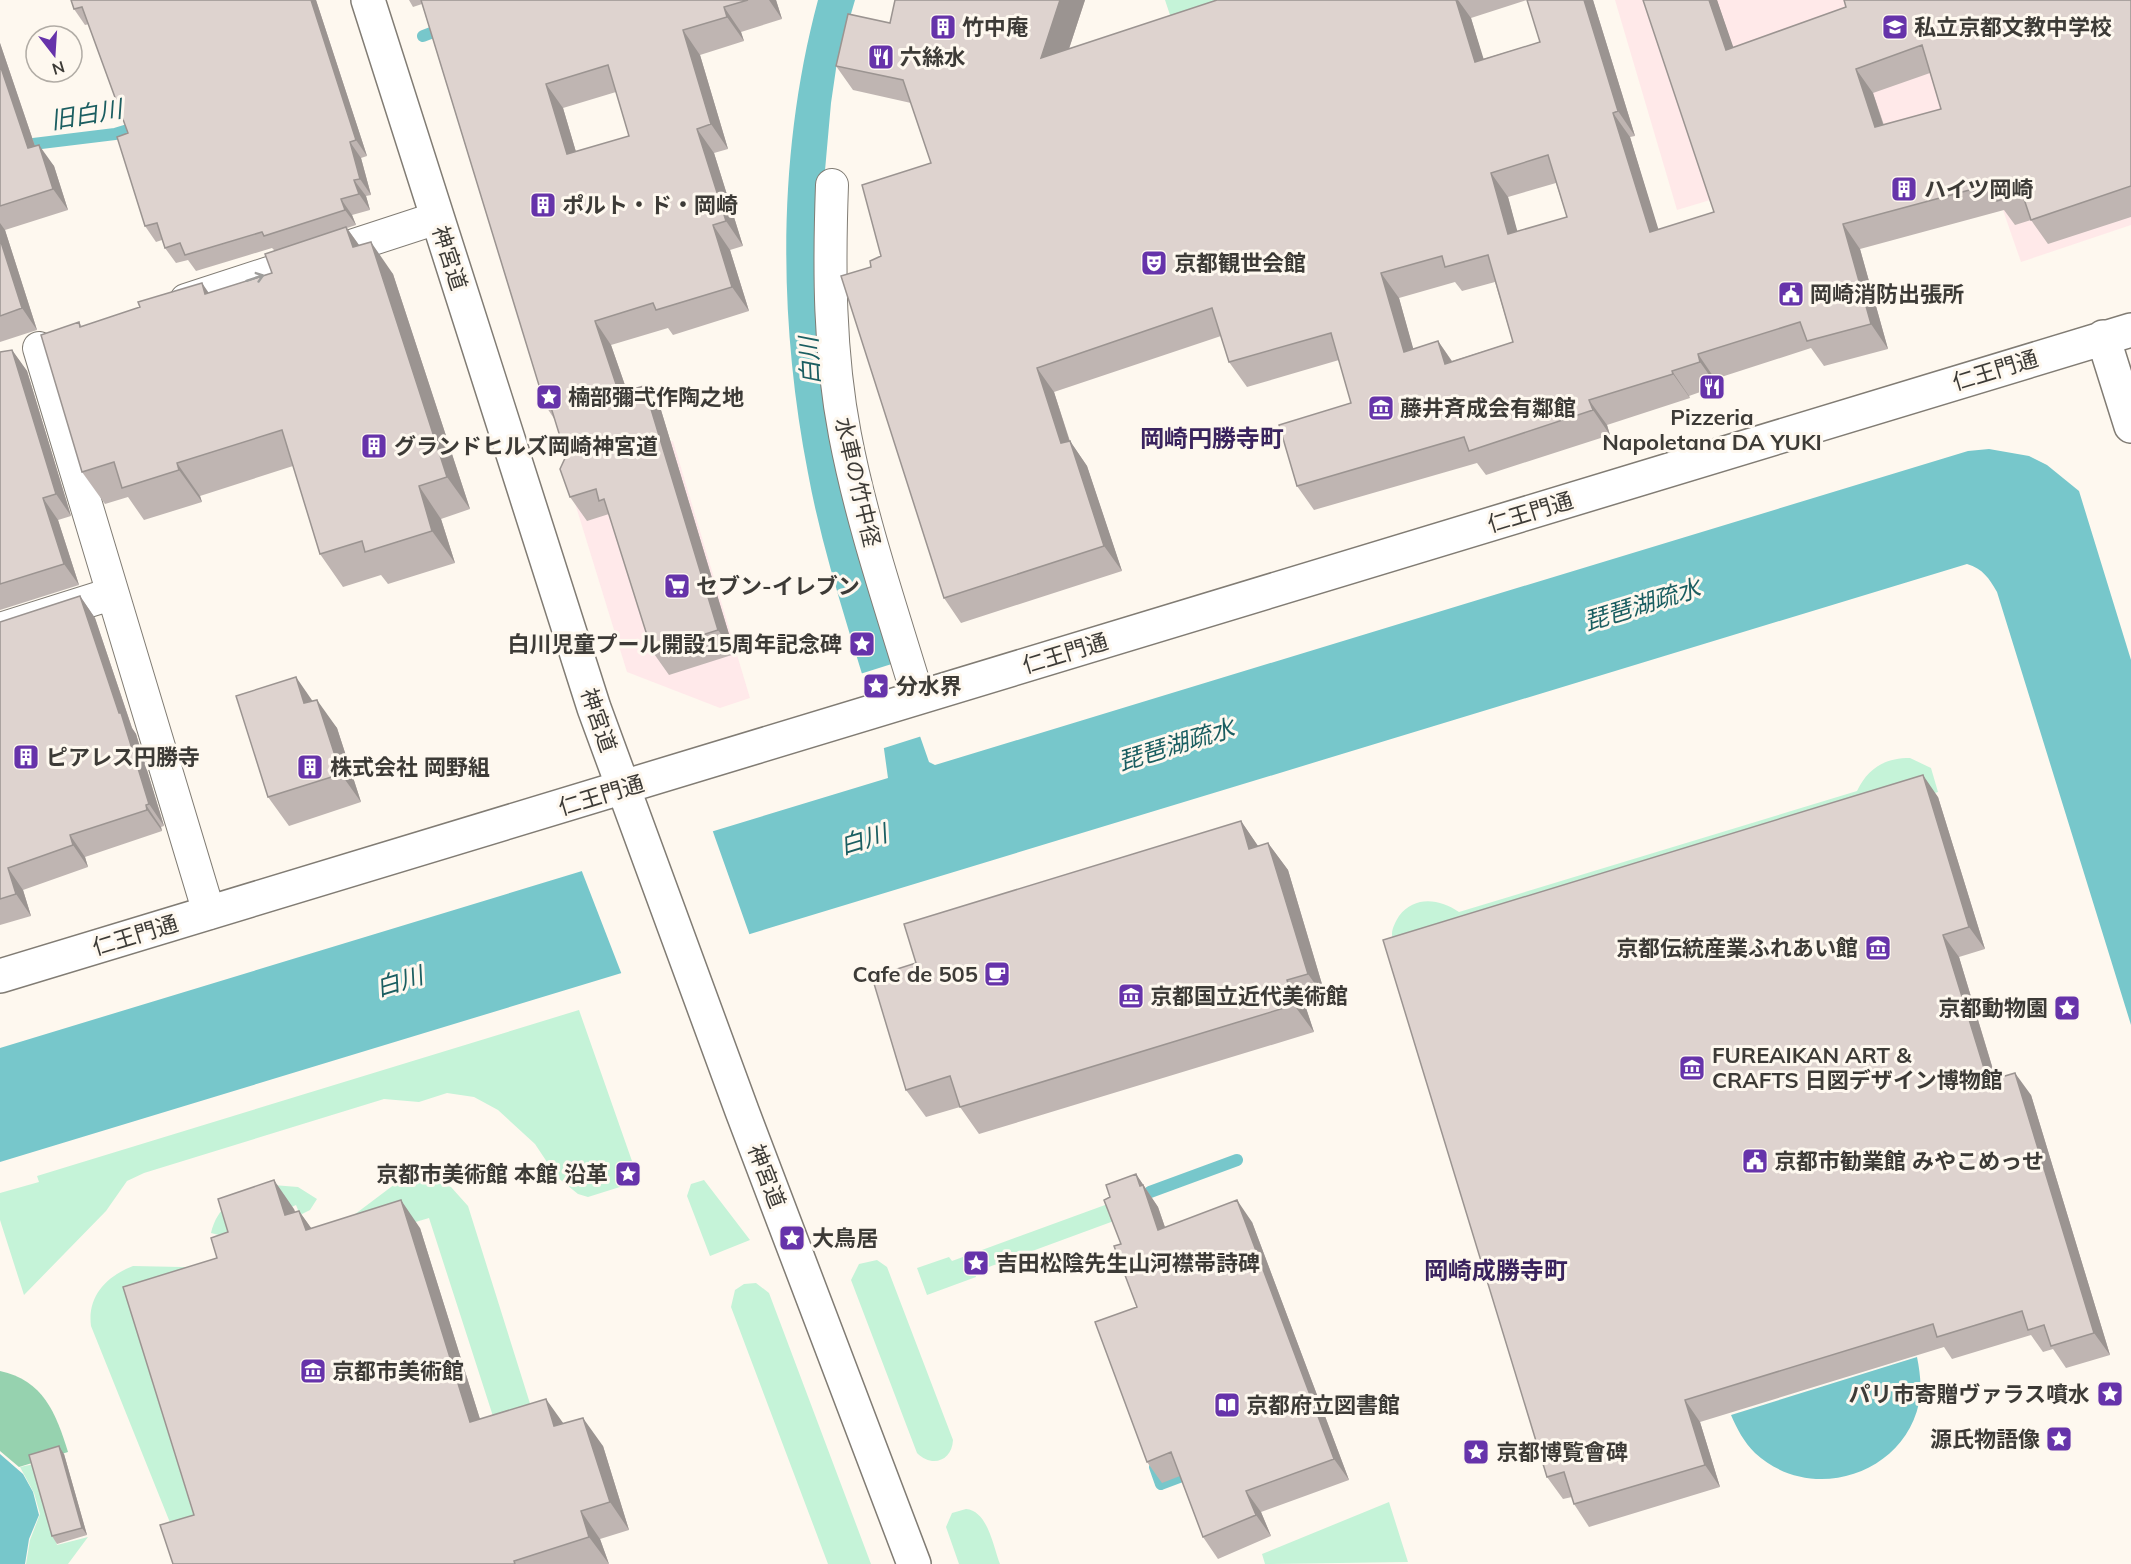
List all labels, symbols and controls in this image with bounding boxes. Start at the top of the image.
building icon: 竹中庵 [928,12,958,42]
school or university icon: 私立京都文教中学校 [1880,12,1910,42]
place label: 竹中庵 [962,13,1028,41]
place label: 私立京都文教中学校 [1914,13,2112,41]
north arrow [24,24,84,84]
restaurant icon: 六絲水 [866,42,896,72]
place label: 六絲水 [900,43,966,71]
text: N [50,57,67,80]
water label: 旧白川 [48,92,127,135]
building icon: ハイツ岡崎 [1889,174,1919,204]
place label: ハイツ岡崎 [1924,175,2034,203]
building icon: ポルト・ド・岡崎 [528,190,558,220]
place label: ポルト・ド・岡崎 [562,191,738,219]
street label: 神宮道 [426,222,474,294]
theatre icon: 京都観世会館 [1139,248,1169,278]
place label: 京都観世会館 [1174,249,1306,277]
one-way arrow [245,271,264,282]
public building icon: 岡崎消防出張所 [1776,279,1806,309]
place label: 岡崎消防出張所 [1810,280,1964,308]
water label: 白川 [793,333,825,386]
street label: 仁王門通 [1949,344,2041,396]
restaurant icon: Pizzeria Napoletana DA YUKI [1697,372,1727,402]
place icon: 楠部彌弌作陶之地 [534,382,564,412]
place label: 楠部彌弌作陶之地 [568,383,744,411]
museum icon: 藤井斉成会有鄰館 [1366,393,1396,423]
place label: 藤井斉成会有鄰館 [1400,394,1576,422]
place label: Pizzeria Napoletana DA YUKI [1602,403,1822,456]
street label: 水車の竹中径 [830,415,886,549]
district label: 岡崎円勝寺町 [1140,423,1284,453]
building icon: グランドヒルズ岡崎神宮道 [359,431,389,461]
place label: グランドヒルズ岡崎神宮道 [394,432,658,460]
street label: 仁王門通 [1484,486,1576,538]
supermarket icon: セブン-イレブン [662,571,692,601]
water label: 琵琶湖疏水 [1580,571,1707,636]
place label: セブン-イレブン [696,572,860,600]
street label: 仁王門通 [1019,627,1111,679]
place icon: 白川児童プール開設15周年記念碑 [847,629,877,659]
place label: 白川児童プール開設15周年記念碑 [508,630,842,658]
place icon: 分水界 [861,671,891,701]
place label: 分水界 [896,672,962,700]
street label: 神宮道 [575,684,623,756]
water label: 琵琶湖疏水 [1114,711,1241,776]
building icon: ピアレス円勝寺 [11,742,41,772]
place label: ピアレス円勝寺 [46,743,200,771]
building icon: 株式会社 岡野組 [295,752,325,782]
place label: 株式会社 岡野組 [330,753,490,781]
street label: 仁王門通 [555,769,647,821]
water label: 白川 [836,817,893,860]
street label: 仁王門通 [89,909,181,961]
museum icon: 京都伝統産業ふれあい館 [1863,933,1893,963]
place label: 京都伝統産業ふれあい館 [1616,934,1858,962]
water label: 白川 [372,959,429,1002]
cafe icon: Cafe de 505 [982,959,1012,989]
place label: Cafe de 505 [852,960,978,988]
museum icon: 京都国立近代美術館 [1116,981,1146,1011]
place label: 京都国立近代美術館 [1150,982,1348,1010]
place icon: 京都動物園 [2052,993,2082,1023]
place label: 京都動物園 [1938,994,2048,1022]
place label: FUREAIKAN ART & CRAFTS 日図デザイン博物館 [1712,1041,2003,1094]
museum icon: FUREAIKAN ART & CRAFTS 日図デザイン博物館 [1677,1053,1707,1083]
street label: 神宮道 [742,1140,792,1212]
public building icon: 京都市勧業館 みやこめっせ [1740,1146,1770,1176]
place label: 京都市勧業館 みやこめっせ [1774,1147,2044,1175]
place icon: 京都市美術館 本館 沿革 [613,1159,643,1189]
place label: 京都市美術館 本館 沿革 [376,1160,608,1188]
place icon: 大鳥居 [777,1223,807,1253]
place label: 大鳥居 [812,1224,878,1252]
place icon: 吉田松陰先生山河襟帯詩碑 [961,1248,991,1278]
place label: 吉田松陰先生山河襟帯詩碑 [996,1249,1260,1277]
district label: 岡崎成勝寺町 [1424,1255,1568,1285]
museum icon: 京都市美術館 [298,1356,328,1386]
place label: 京都市美術館 [332,1357,464,1385]
place icon: パリ市寄贈ヴァラス噴水 [2095,1379,2125,1409]
place label: パリ市寄贈ヴァラス噴水 [1848,1380,2090,1408]
library icon: 京都府立図書館 [1212,1390,1242,1420]
place label: 京都府立図書館 [1246,1391,1400,1419]
place icon: 源氏物語像 [2044,1424,2074,1454]
place label: 源氏物語像 [1930,1425,2040,1453]
place icon: 京都博覧會碑 [1461,1437,1491,1467]
place label: 京都博覧會碑 [1496,1438,1628,1466]

